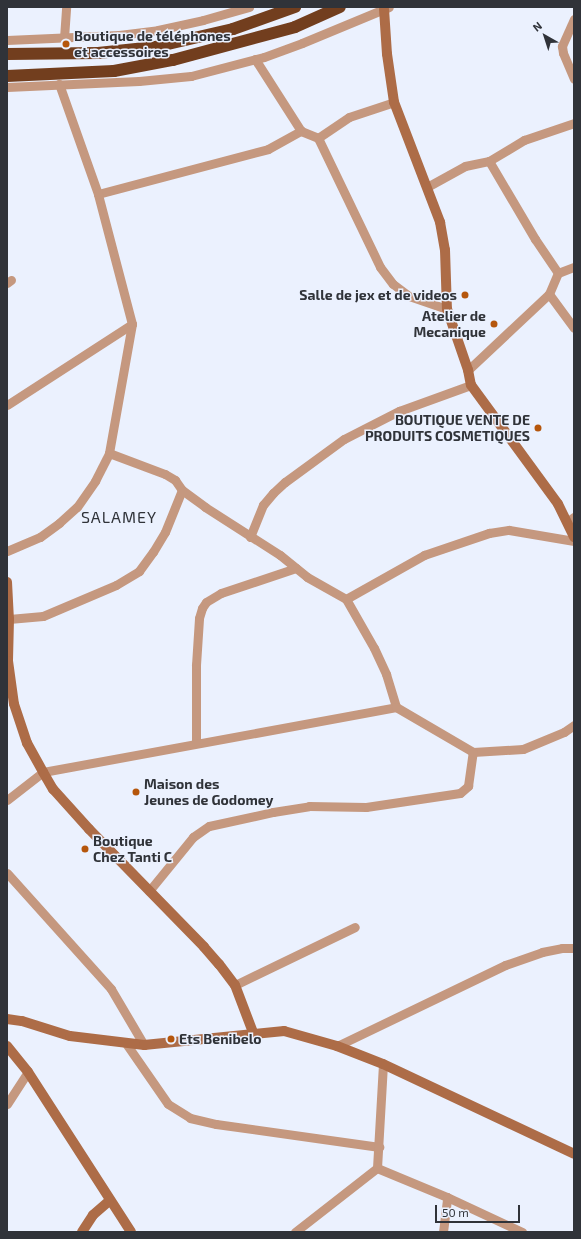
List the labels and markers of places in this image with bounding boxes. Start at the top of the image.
place label: Boutique de téléphones et accessoires [74,28,231,60]
marker: Boutique de téléphones et accessoires [61,39,71,49]
place label: Salle de jex et de videos [299,287,457,303]
marker: Salle de jex et de videos [460,290,470,300]
place label: Atelier de Mecanique [413,308,486,340]
marker: Atelier de Mecanique [489,319,499,329]
place label: BOUTIQUE VENTE DE PRODUITS COSMETIQUES [365,412,530,444]
marker: BOUTIQUE VENTE DE PRODUITS COSMETIQUES [533,423,543,433]
place label: Maison des Jeunes de Godomey [144,776,273,808]
marker: Maison des Jeunes de Godomey [131,787,141,797]
place label: Boutique Chez Tanti C [93,833,172,866]
marker: Boutique Chez Tanti C [80,844,90,854]
place label: Ets Benibelo [179,1031,261,1047]
marker: Ets Benibelo [166,1034,176,1044]

